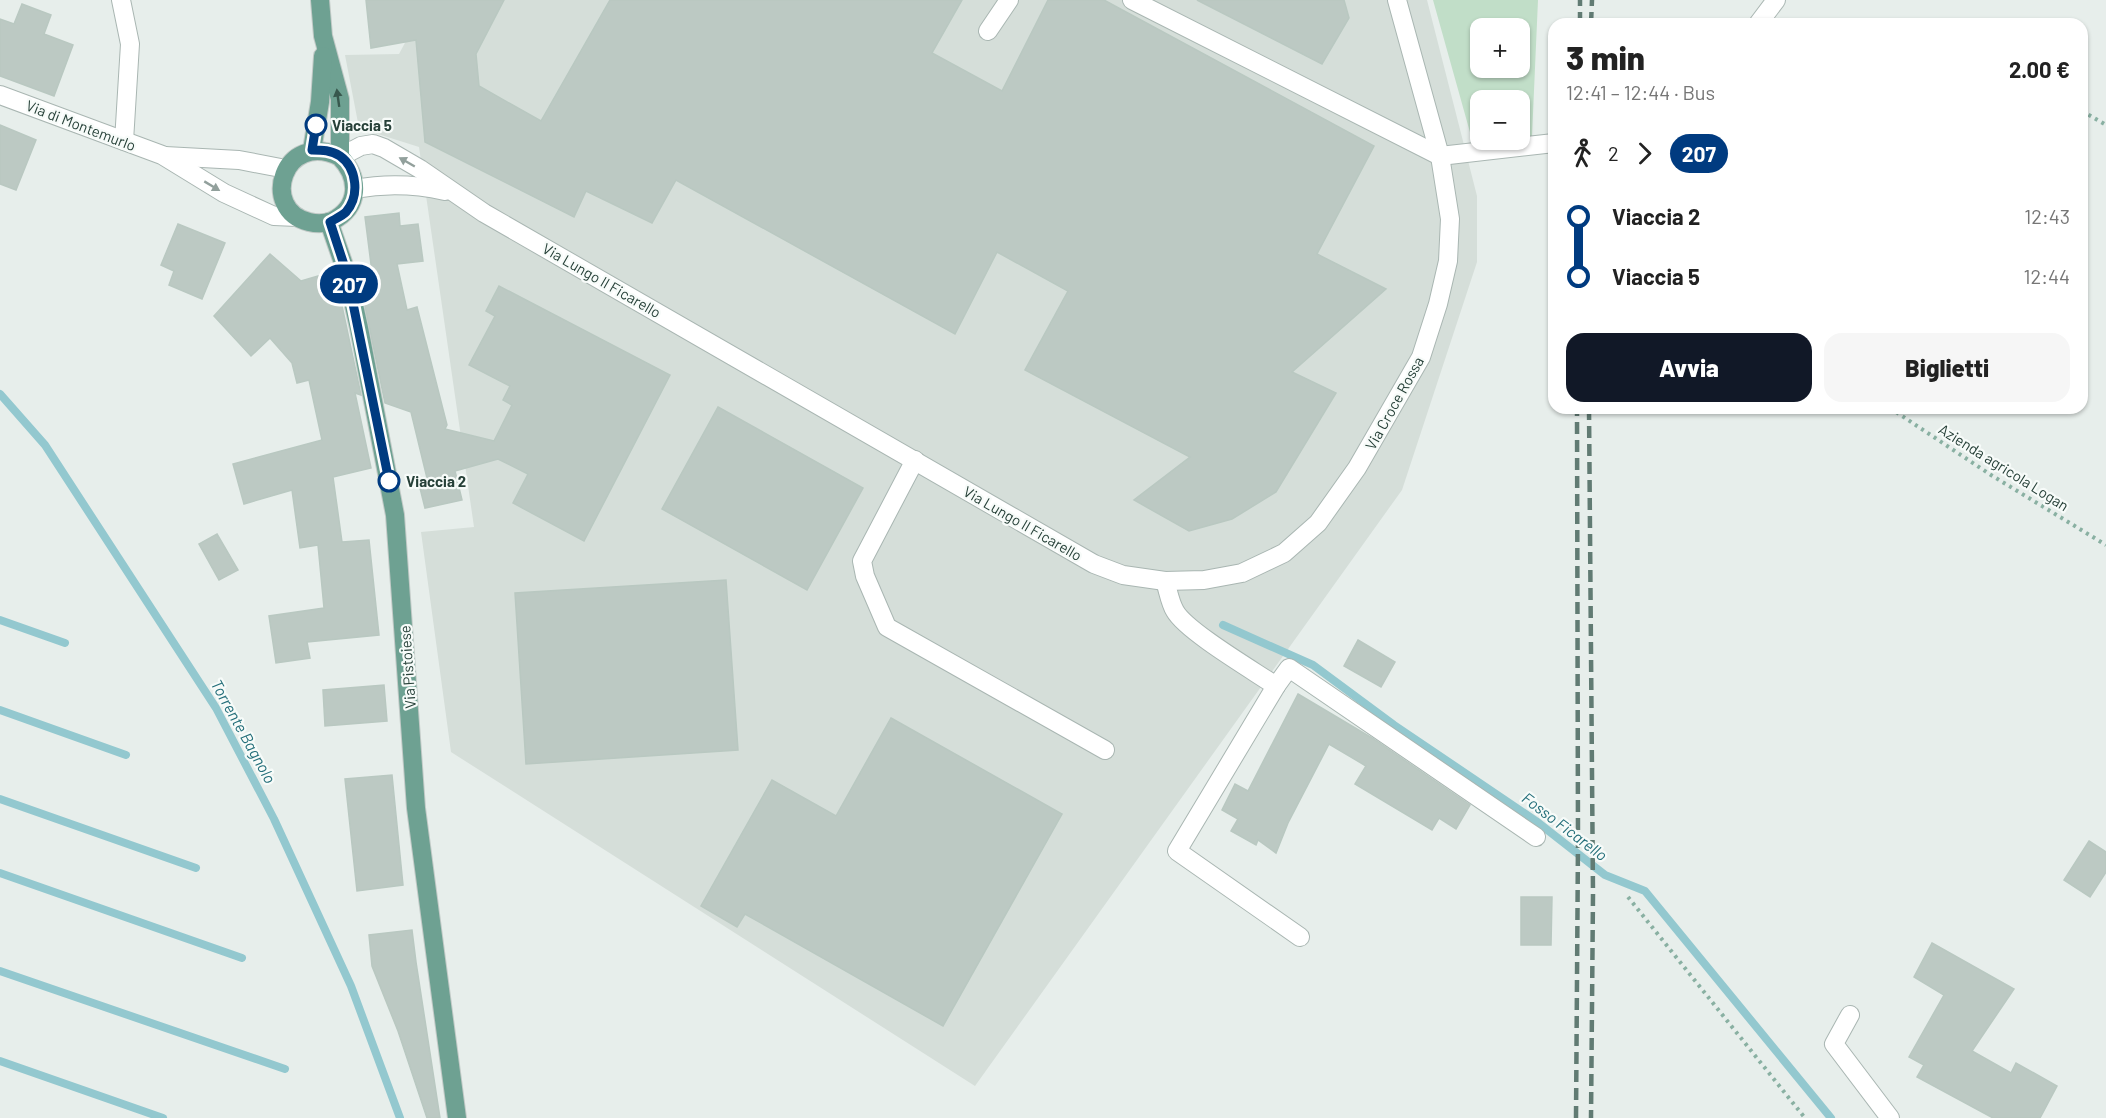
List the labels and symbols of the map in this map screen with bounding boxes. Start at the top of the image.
one-way arrow [334,89,343,108]
street label: Via di Montemurlo [24,96,138,154]
marker: Viaccia 5 [305,114,327,136]
place label: Viaccia 5 [332,116,392,134]
one-way arrow [399,156,415,167]
one-way arrow [204,180,220,191]
street label: Via Lungo Il Ficarello [540,239,664,321]
line badge: 207 [314,264,383,304]
street label: Via Croce Rossa [1361,353,1427,453]
street label: Azienda agricola Logan [1936,420,2072,514]
marker: Viaccia 2 [378,470,400,492]
place label: Viaccia 2 [406,472,466,490]
street label: Via Lungo Il Ficarello [961,482,1085,564]
street label: Via Pistoiese [395,625,419,709]
water label: Torrente Bagnolo [208,676,280,786]
water label: Fosso Ficarello [1519,788,1611,864]

